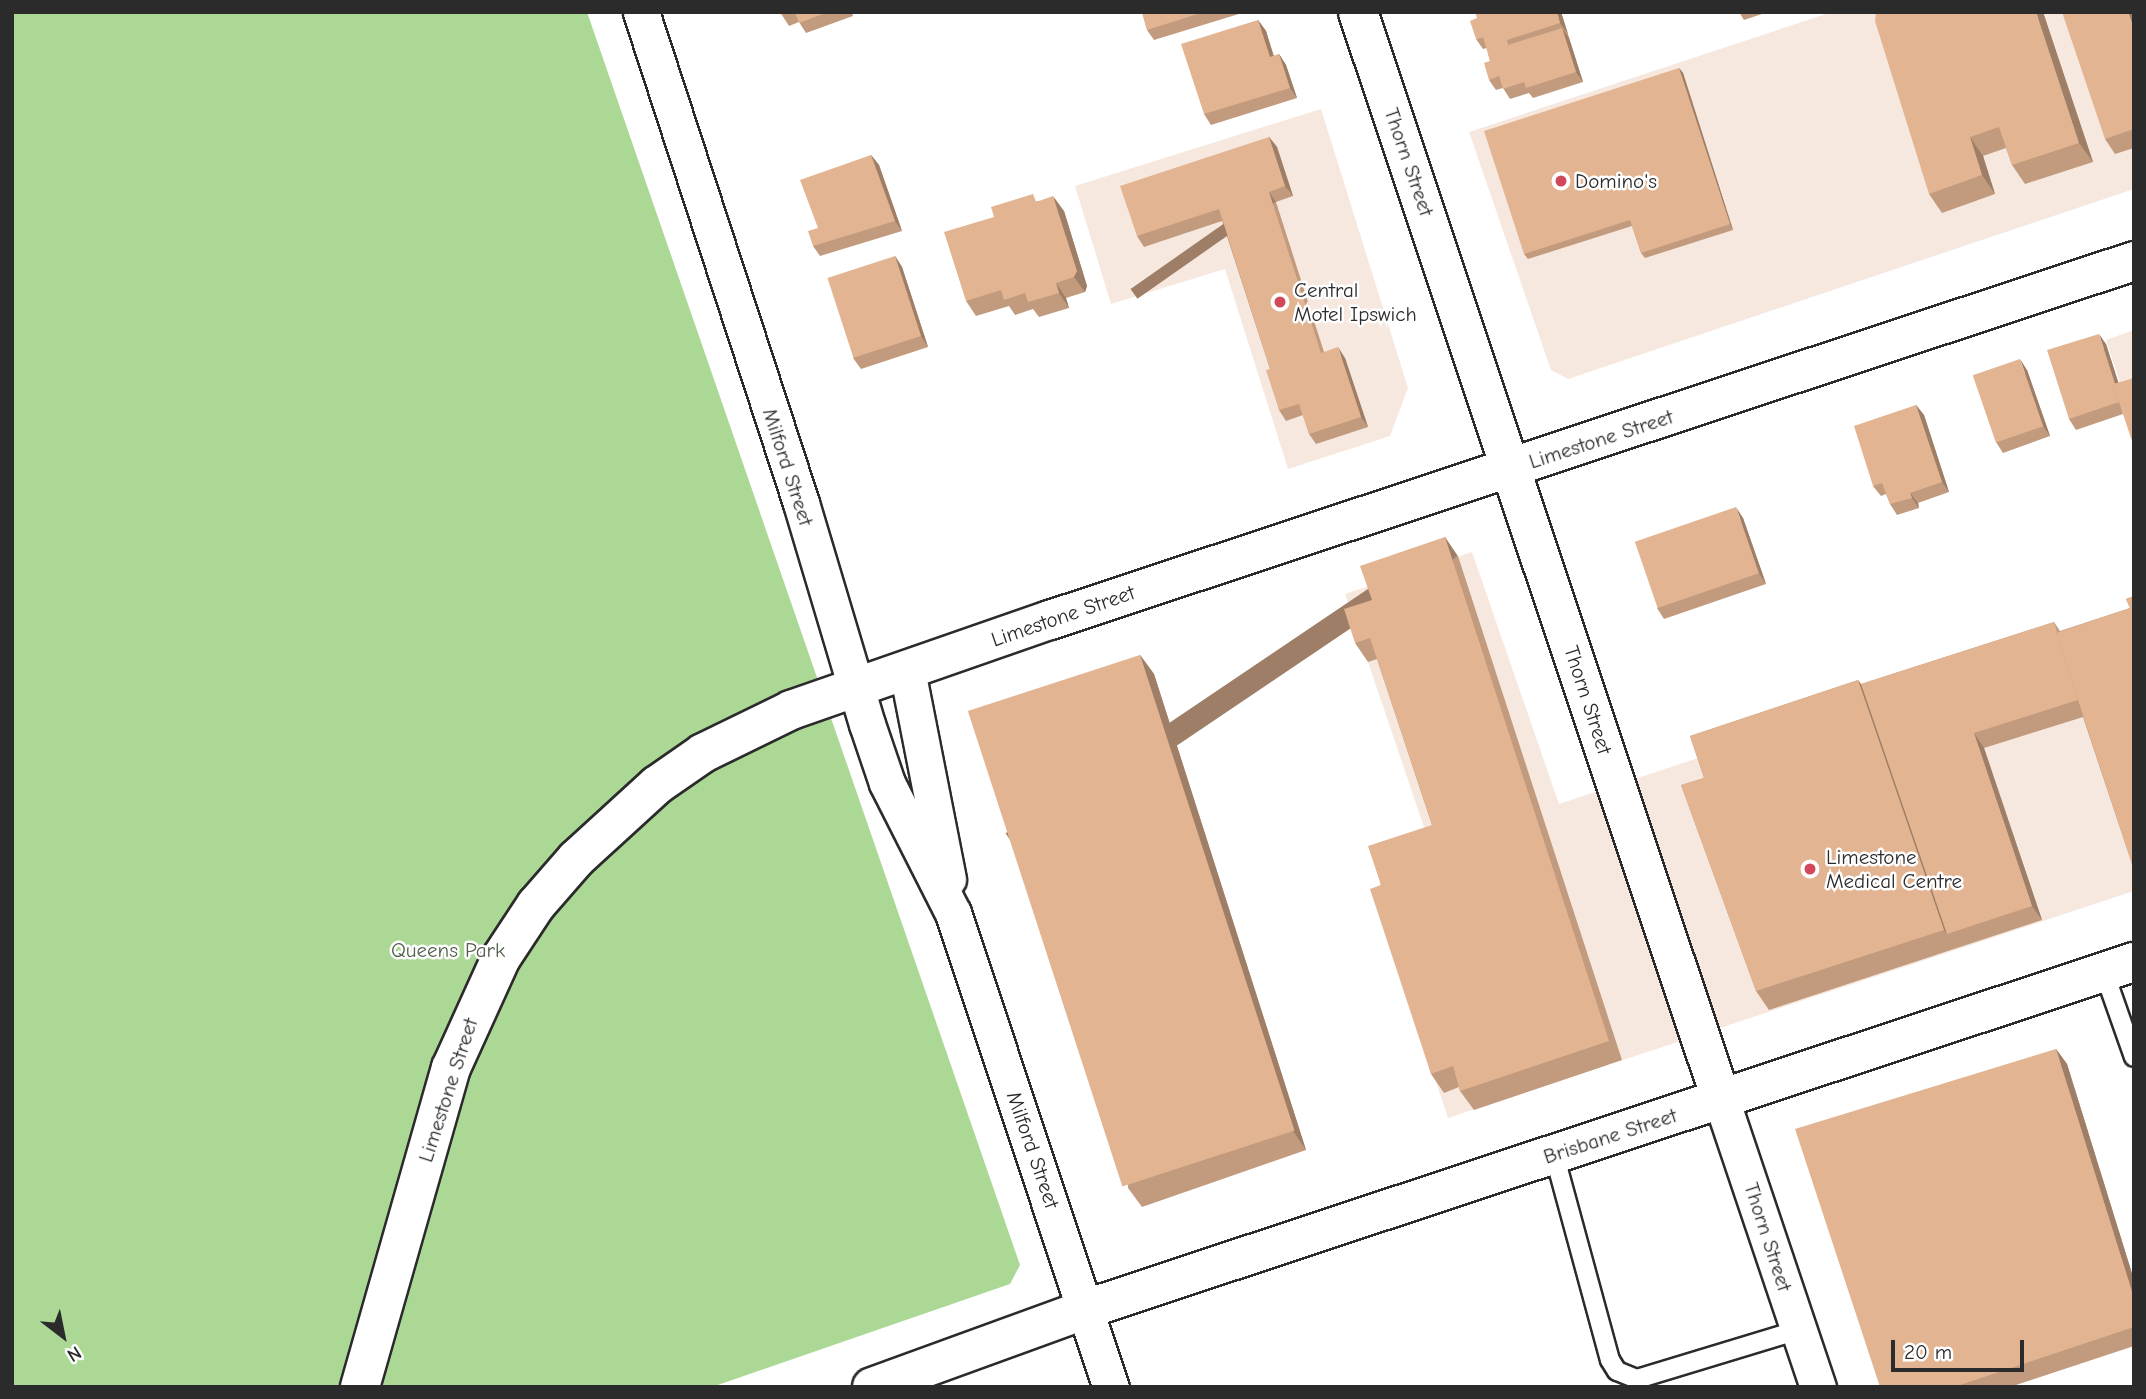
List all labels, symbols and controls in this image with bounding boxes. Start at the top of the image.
street label: Thorn Street [1379,105,1439,219]
place label: Domino's [1575,168,1657,194]
marker: Domino's [1553,173,1569,189]
place label: Central Motel Ipswich [1294,277,1417,327]
marker: Central Motel Ipswich [1272,294,1288,310]
street label: Limestone Street [1526,404,1676,474]
street label: Milford Street [757,405,819,529]
street label: Limestone Street [988,580,1138,652]
street label: Thorn Street [1559,642,1617,758]
place label: Limestone Medical Centre [1826,844,1962,894]
marker: Limestone Medical Centre [1800,859,1820,879]
park label: Queens Park [391,937,505,963]
street label: Limestone Street [413,1015,483,1165]
street label: Milford Street [1001,1088,1065,1212]
street label: Brisbane Street [1540,1103,1680,1169]
street label: Thorn Street [1739,1179,1797,1295]
north arrow [28,1301,98,1371]
scale bar [1894,1326,2027,1370]
text: 20 m [1904,1340,1952,1364]
text: N [63,1341,85,1366]

